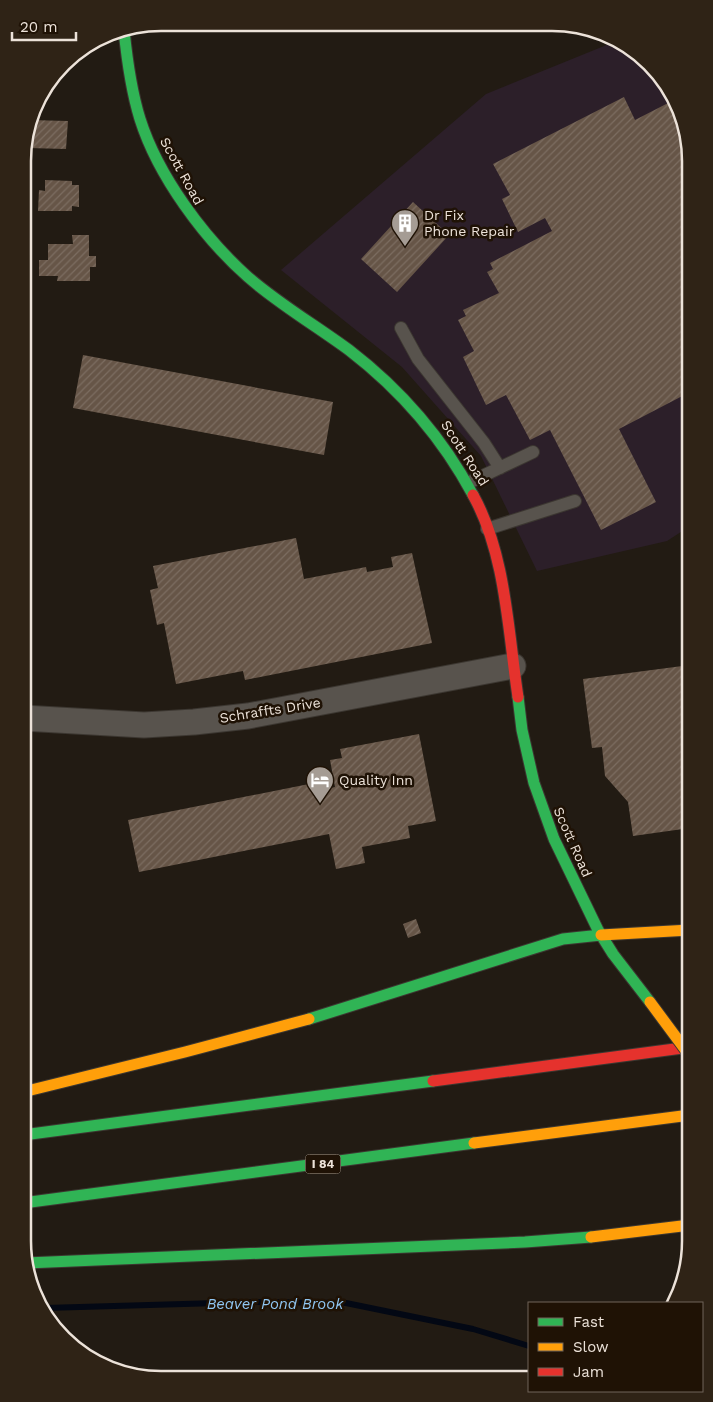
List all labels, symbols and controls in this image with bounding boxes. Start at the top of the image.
scale bar [12,10,76,42]
text: 20 m [20,18,58,36]
street label: Scott Road [157,134,207,208]
place label: Dr Fix Phone Repair [424,207,515,239]
building icon: Dr Fix Phone Repair [390,208,420,247]
street label: Scott Road [438,417,492,489]
street label: Schraffts Drive [218,694,322,726]
hotel icon: Quality Inn [305,765,335,804]
place label: Quality Inn [339,772,413,788]
street label: Scott Road [550,805,596,879]
road number: I 84 [306,1154,340,1174]
water label: Beaver Pond Brook [207,1295,344,1313]
legend [528,1302,703,1392]
text: Fast [573,1313,605,1331]
text: Slow [573,1338,609,1356]
text: Jam [573,1363,604,1381]

